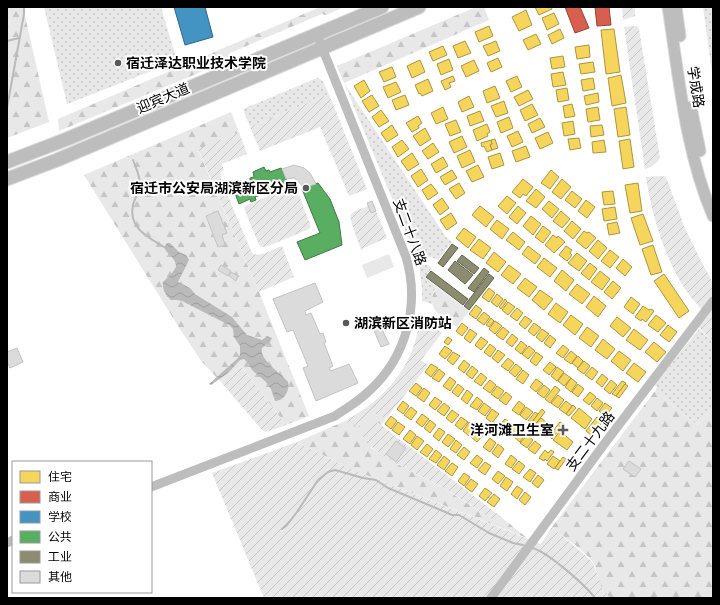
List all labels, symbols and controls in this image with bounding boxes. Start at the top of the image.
place label: 宿迁泽达职业技术学院 [126,54,266,71]
marker: 宿迁泽达职业技术学院 [113,58,123,68]
street label: 学成路 [685,65,708,109]
street label: 迎宾大道 [134,79,192,116]
place label: 宿迁市公安局湖滨新区分局 [130,179,298,196]
marker: 宿迁市公安局湖滨新区分局 [301,183,311,193]
street label: 支二十八路 [391,196,430,268]
place label: 湖滨新区消防站 [354,314,452,331]
marker: 湖滨新区消防站 [341,318,351,328]
street label: 支二十九路 [562,408,617,474]
place label: 洋河滩卫生室 [470,421,554,438]
marker: 洋河滩卫生室 [557,424,569,436]
legend [12,461,152,593]
text: 住宅 [48,469,72,483]
text: 商业 [48,489,72,503]
text: 学校 [48,509,72,523]
text: 公共 [48,529,72,543]
text: 工业 [48,549,72,563]
text: 其他 [48,569,72,583]

